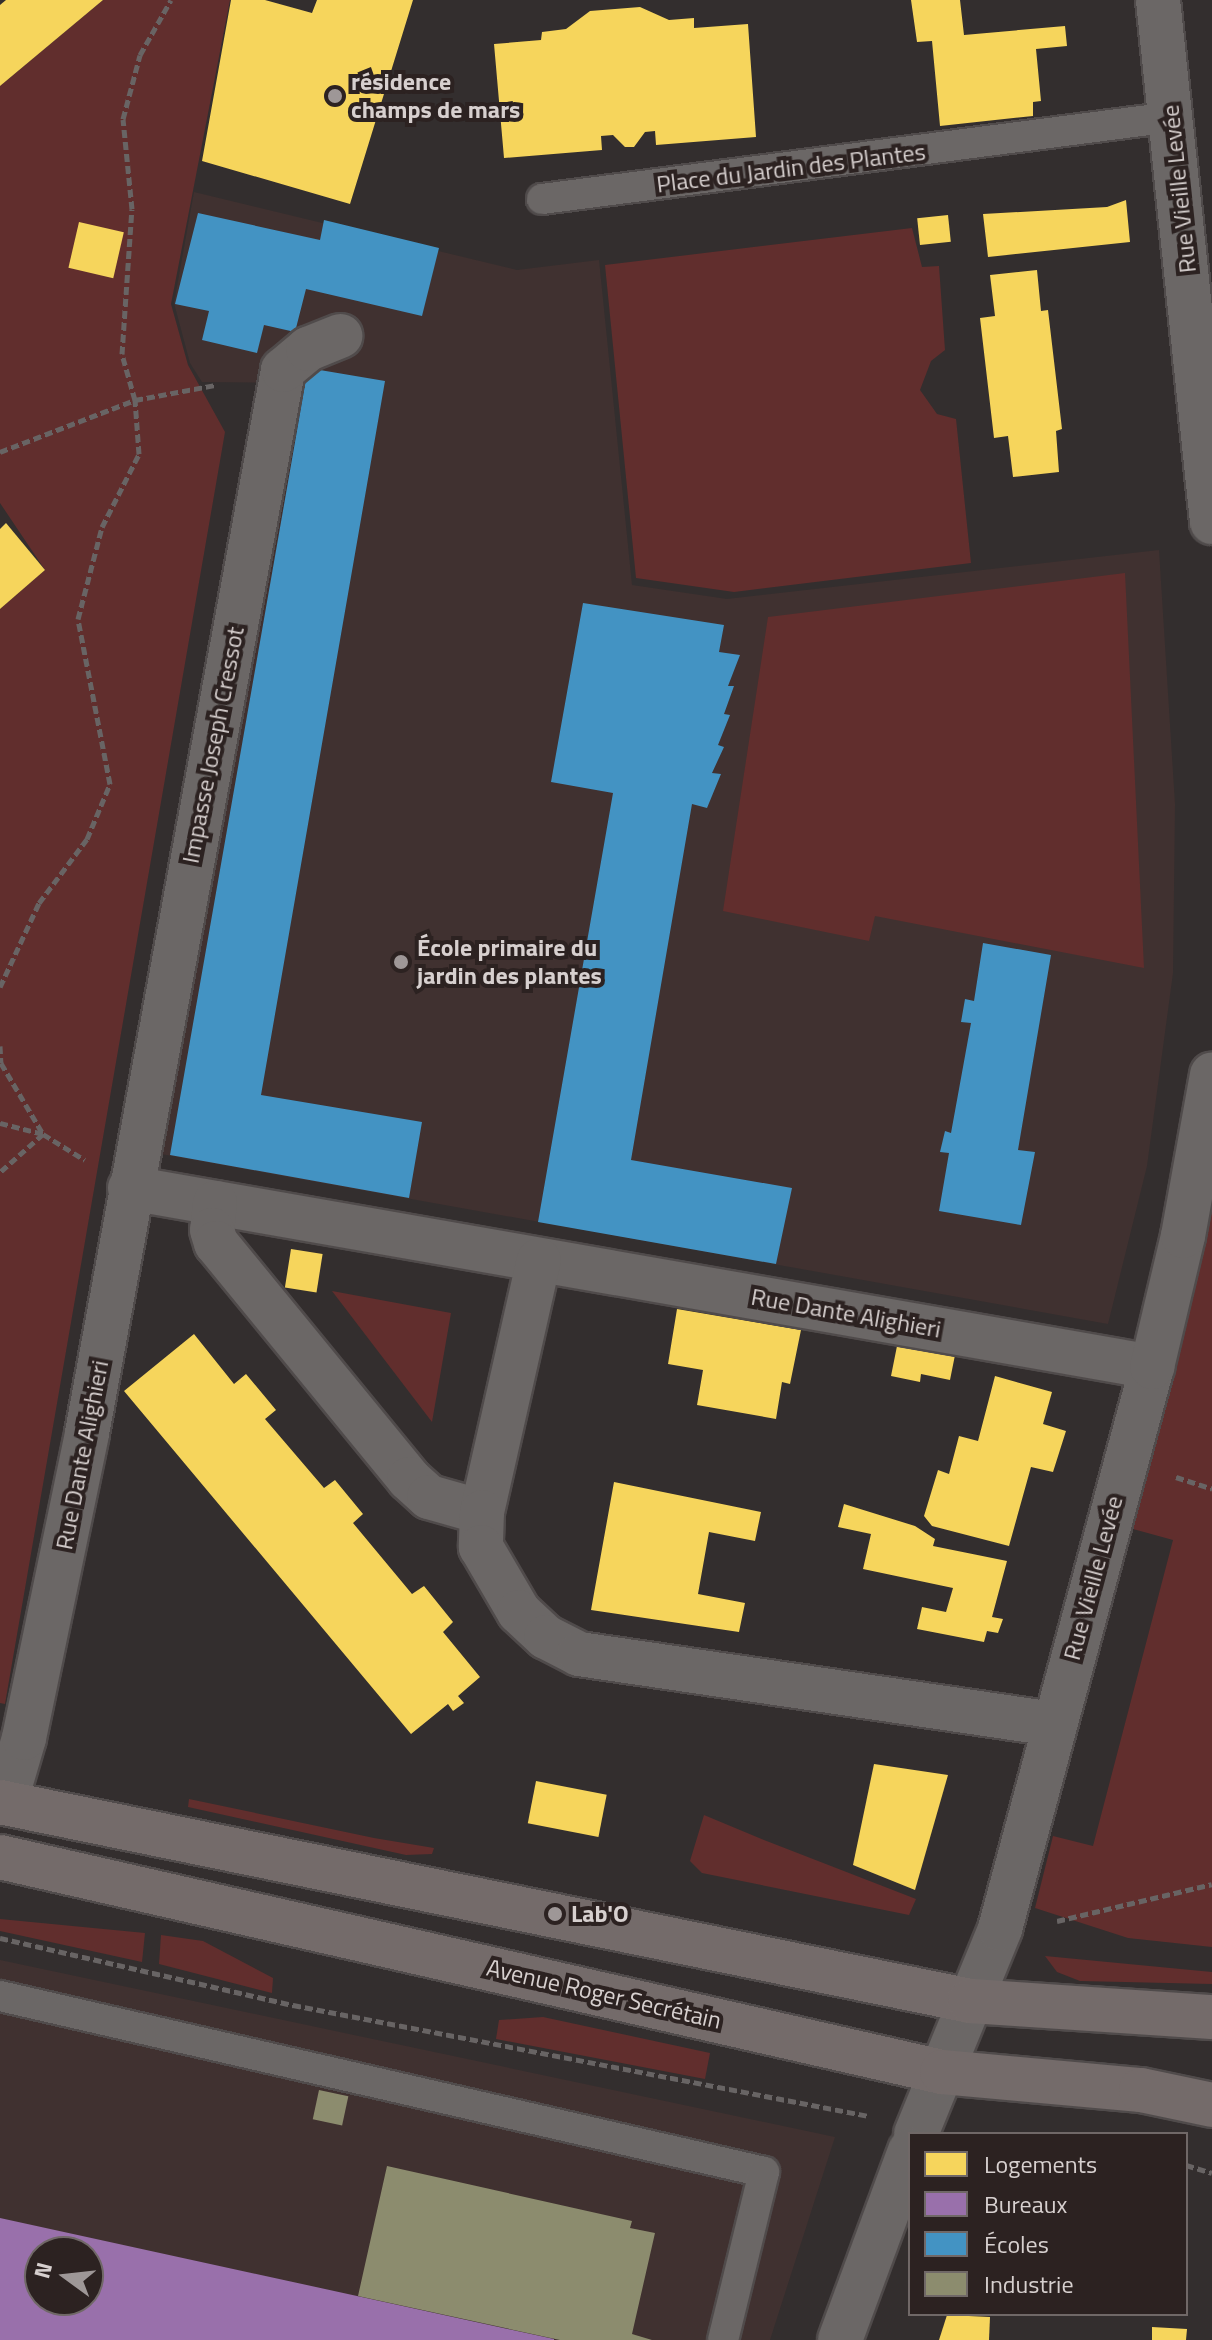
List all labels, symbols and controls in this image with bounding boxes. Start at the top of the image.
place label: résidence champs de mars [351,68,520,124]
marker: résidence champs de mars [326,87,344,105]
street label: Rue Vieille Levée [1156,104,1202,274]
street label: Place du Jardin des Plantes [655,137,927,199]
street label: Impasse Joseph Cressot [176,624,250,866]
place label: École primaire du jardin des plantes [417,934,602,990]
marker: École primaire du jardin des plantes [392,953,410,971]
street label: Rue Dante Alighieri [749,1282,943,1344]
street label: Rue Dante Alighieri [50,1358,114,1552]
street label: Rue Vieille Levée [1057,1493,1129,1663]
place label: Lab'O [571,1900,629,1928]
marker: Lab'O [546,1905,564,1923]
street label: Avenue Roger Secrétain [484,1953,724,2035]
legend [908,2132,1188,2316]
text: Logements [984,2146,1097,2182]
text: Bureaux [984,2186,1067,2222]
text: Écoles [984,2226,1049,2262]
north arrow [24,2236,104,2316]
text: N [24,2259,61,2282]
text: Industrie [984,2266,1074,2302]

